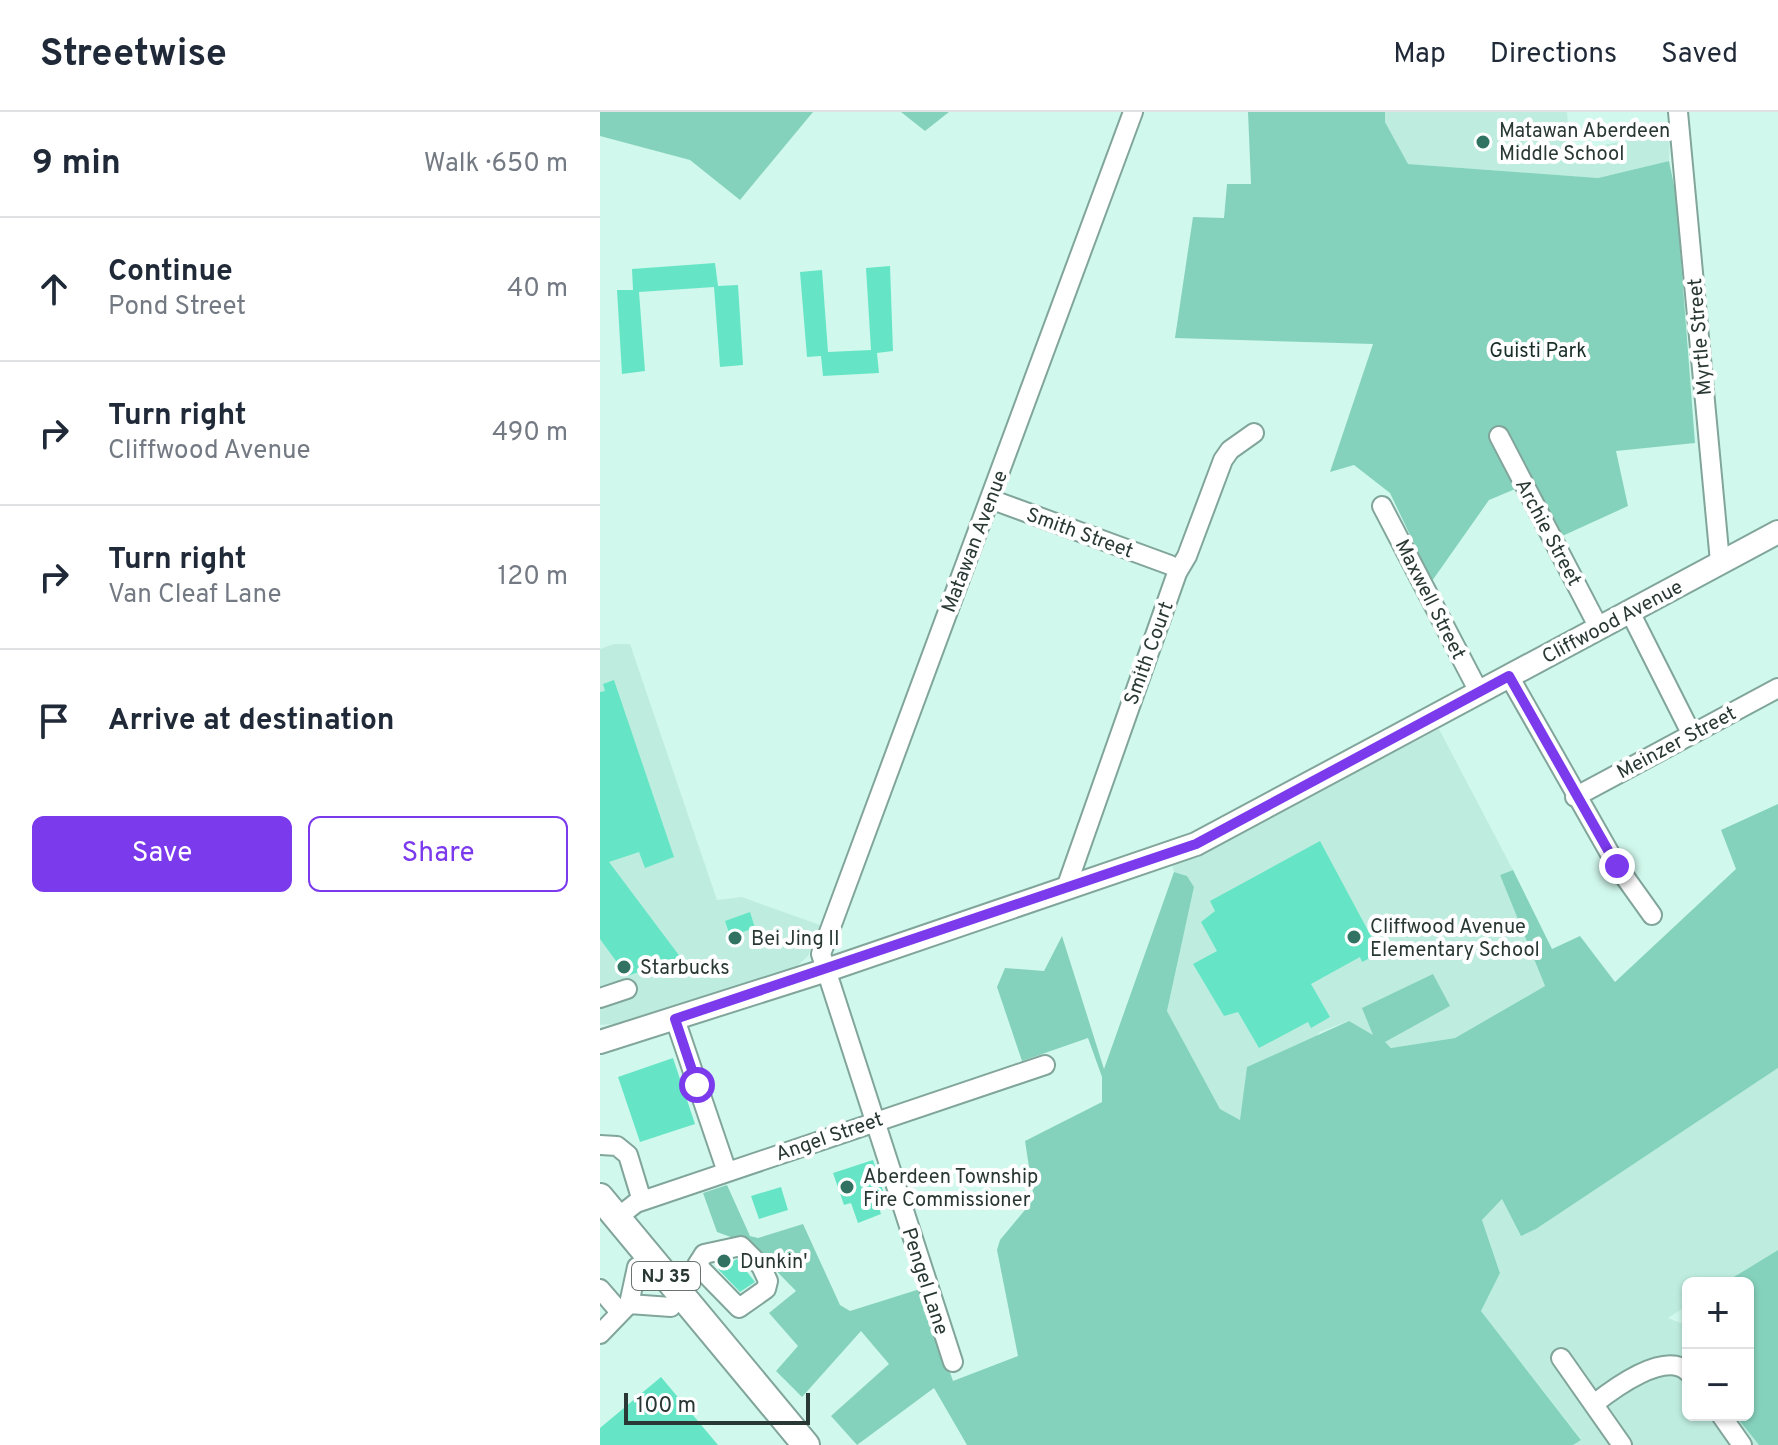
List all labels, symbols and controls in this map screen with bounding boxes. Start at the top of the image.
text: Streetwise [40,31,227,80]
text: Map [1393,37,1446,73]
text: Directions [1490,37,1617,73]
text: Saved [1661,37,1738,73]
place label: Matawan Aberdeen Middle School [1499,119,1670,168]
marker: Matawan Aberdeen Middle School [1474,133,1492,151]
text: 9 min [32,143,121,186]
text: Walk · 650 m [424,148,568,181]
text: Continue [108,254,233,291]
icon: ahead [32,267,76,311]
text: 40 m [507,273,568,306]
street label: Myrtle Street [1683,277,1719,397]
text: Pond Street [108,291,246,324]
park label: Guisti Park [1489,339,1587,365]
text: Turn right [108,398,246,435]
icon: right [32,411,76,455]
text: 490 m [492,417,568,450]
text: Cliffwood Avenue [108,435,311,468]
street label: Matawan Avenue [937,467,1015,617]
street label: Archie Street [1508,475,1586,591]
street label: Smith Street [1022,502,1136,565]
street label: Maxwell Street [1388,535,1471,664]
text: Turn right [108,542,246,579]
icon: right [32,555,76,599]
text: 120 m [498,561,568,594]
street label: Cliffwood Avenue [1538,575,1688,671]
text: Van Cleaf Lane [108,579,281,612]
street label: Smith Court [1119,598,1181,709]
icon: arrive [32,699,76,743]
street label: Meinzer Street [1613,701,1741,786]
text: Arrive at destination [108,703,394,740]
button: Save [32,816,292,892]
button: Share [308,816,568,892]
route end [1599,848,1635,884]
place label: Cliffwood Avenue Elementary School [1370,915,1540,964]
place label: Bei Jing II [751,927,840,953]
marker: Cliffwood Avenue Elementary School [1345,928,1363,946]
marker: Bei Jing II [726,929,744,947]
place label: Starbucks [640,956,730,982]
marker: Starbucks [615,958,633,976]
route start [679,1067,715,1103]
street label: Angel Street [772,1107,887,1168]
place label: Aberdeen Township Fire Commissioner [863,1165,1038,1214]
marker: Aberdeen Township Fire Commissioner [838,1178,856,1196]
street label: Pengel Lane [895,1225,954,1339]
place label: Dunkin' [740,1250,808,1276]
marker: Dunkin' [715,1252,733,1270]
road number: NJ 35 [632,1262,700,1290]
map controls [1682,1277,1754,1421]
button: + [1682,1277,1754,1349]
button: − [1682,1349,1754,1421]
scale bar [624,1389,810,1425]
text: 100 m [636,1393,696,1420]

